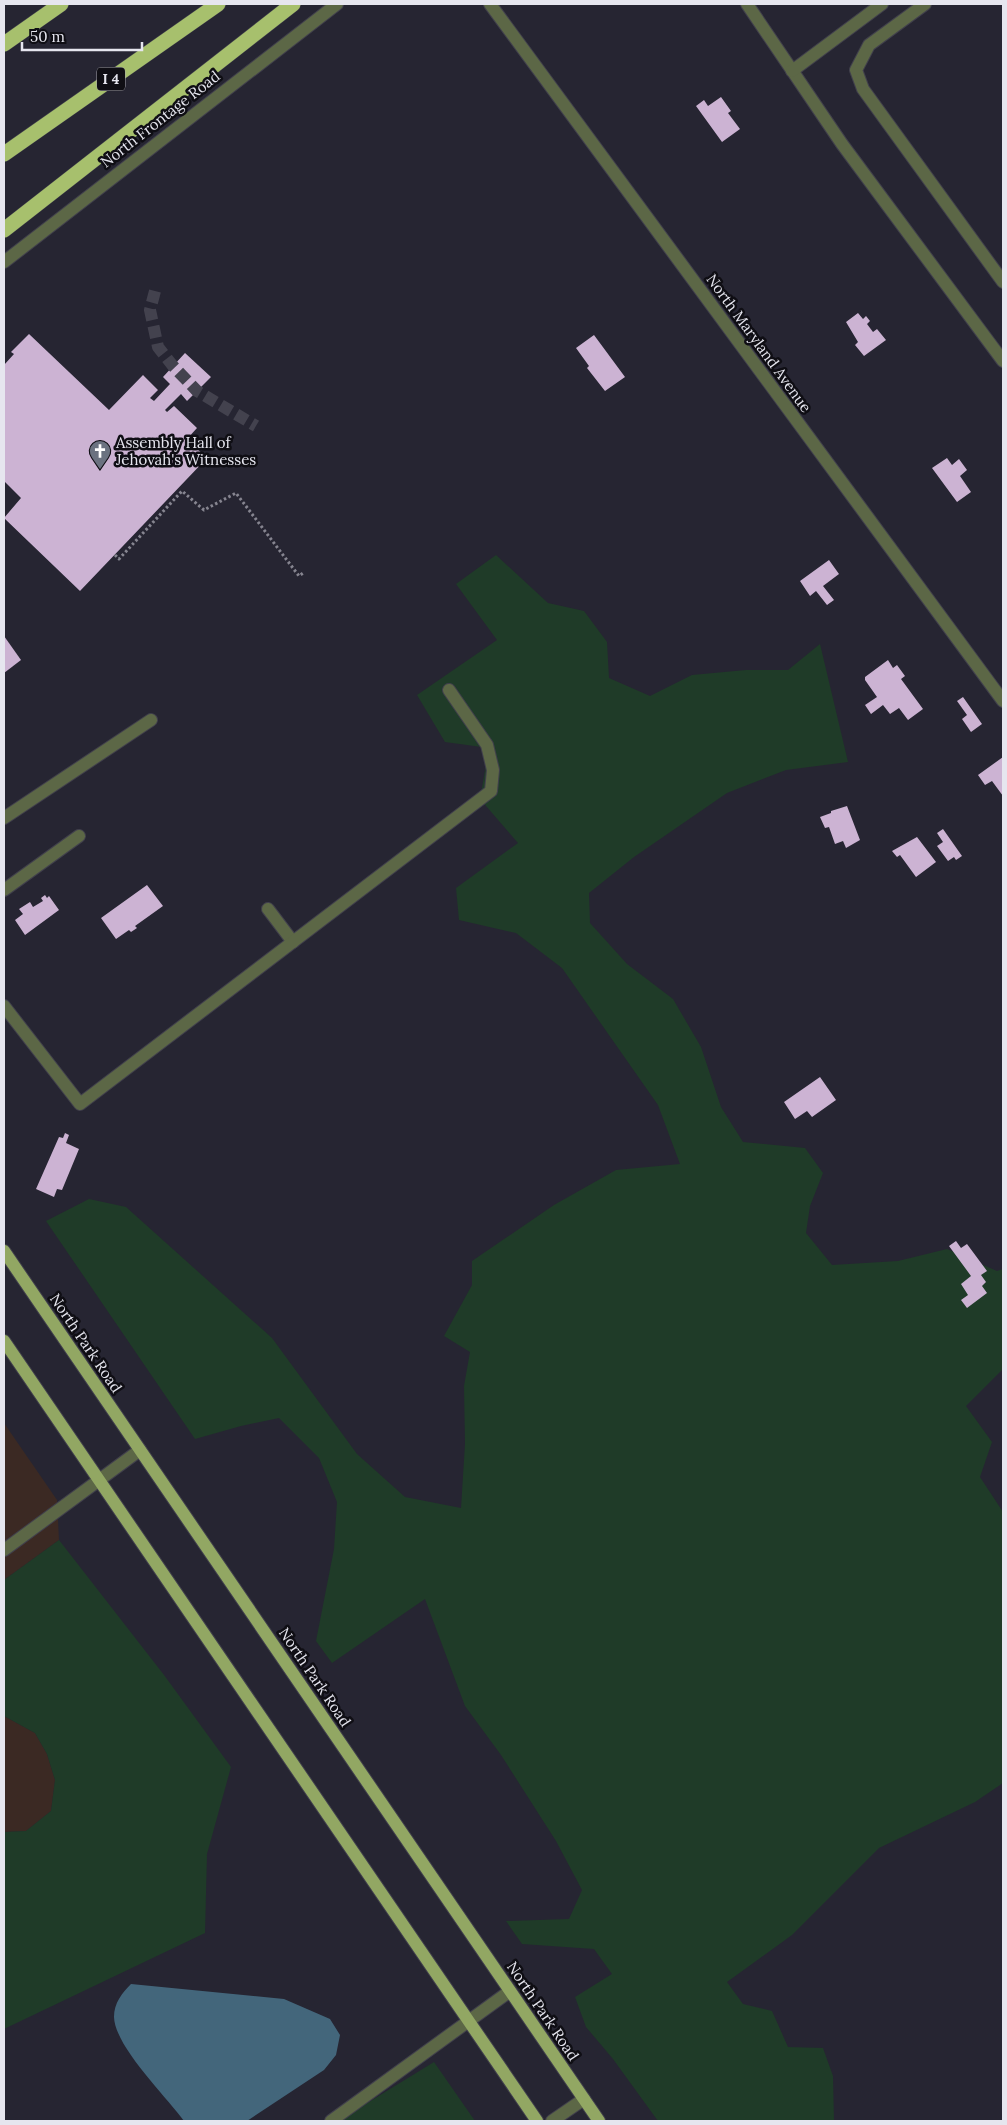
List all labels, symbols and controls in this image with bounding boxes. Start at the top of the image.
scale bar [22,20,142,52]
text: 50 m [30,27,65,46]
street label: North Frontage Road [97,66,223,172]
road number: I 4 [97,68,125,90]
street label: North Maryland Avenue [702,270,816,416]
place label: Assembly Hall of Jehovah's Witnesses [115,433,256,469]
church icon: Assembly Hall of Jehovah's Witnesses [88,439,112,470]
street label: North Park Road [46,1290,126,1396]
street label: North Park Road [275,1624,355,1730]
street label: North Park Road [503,1958,583,2064]

